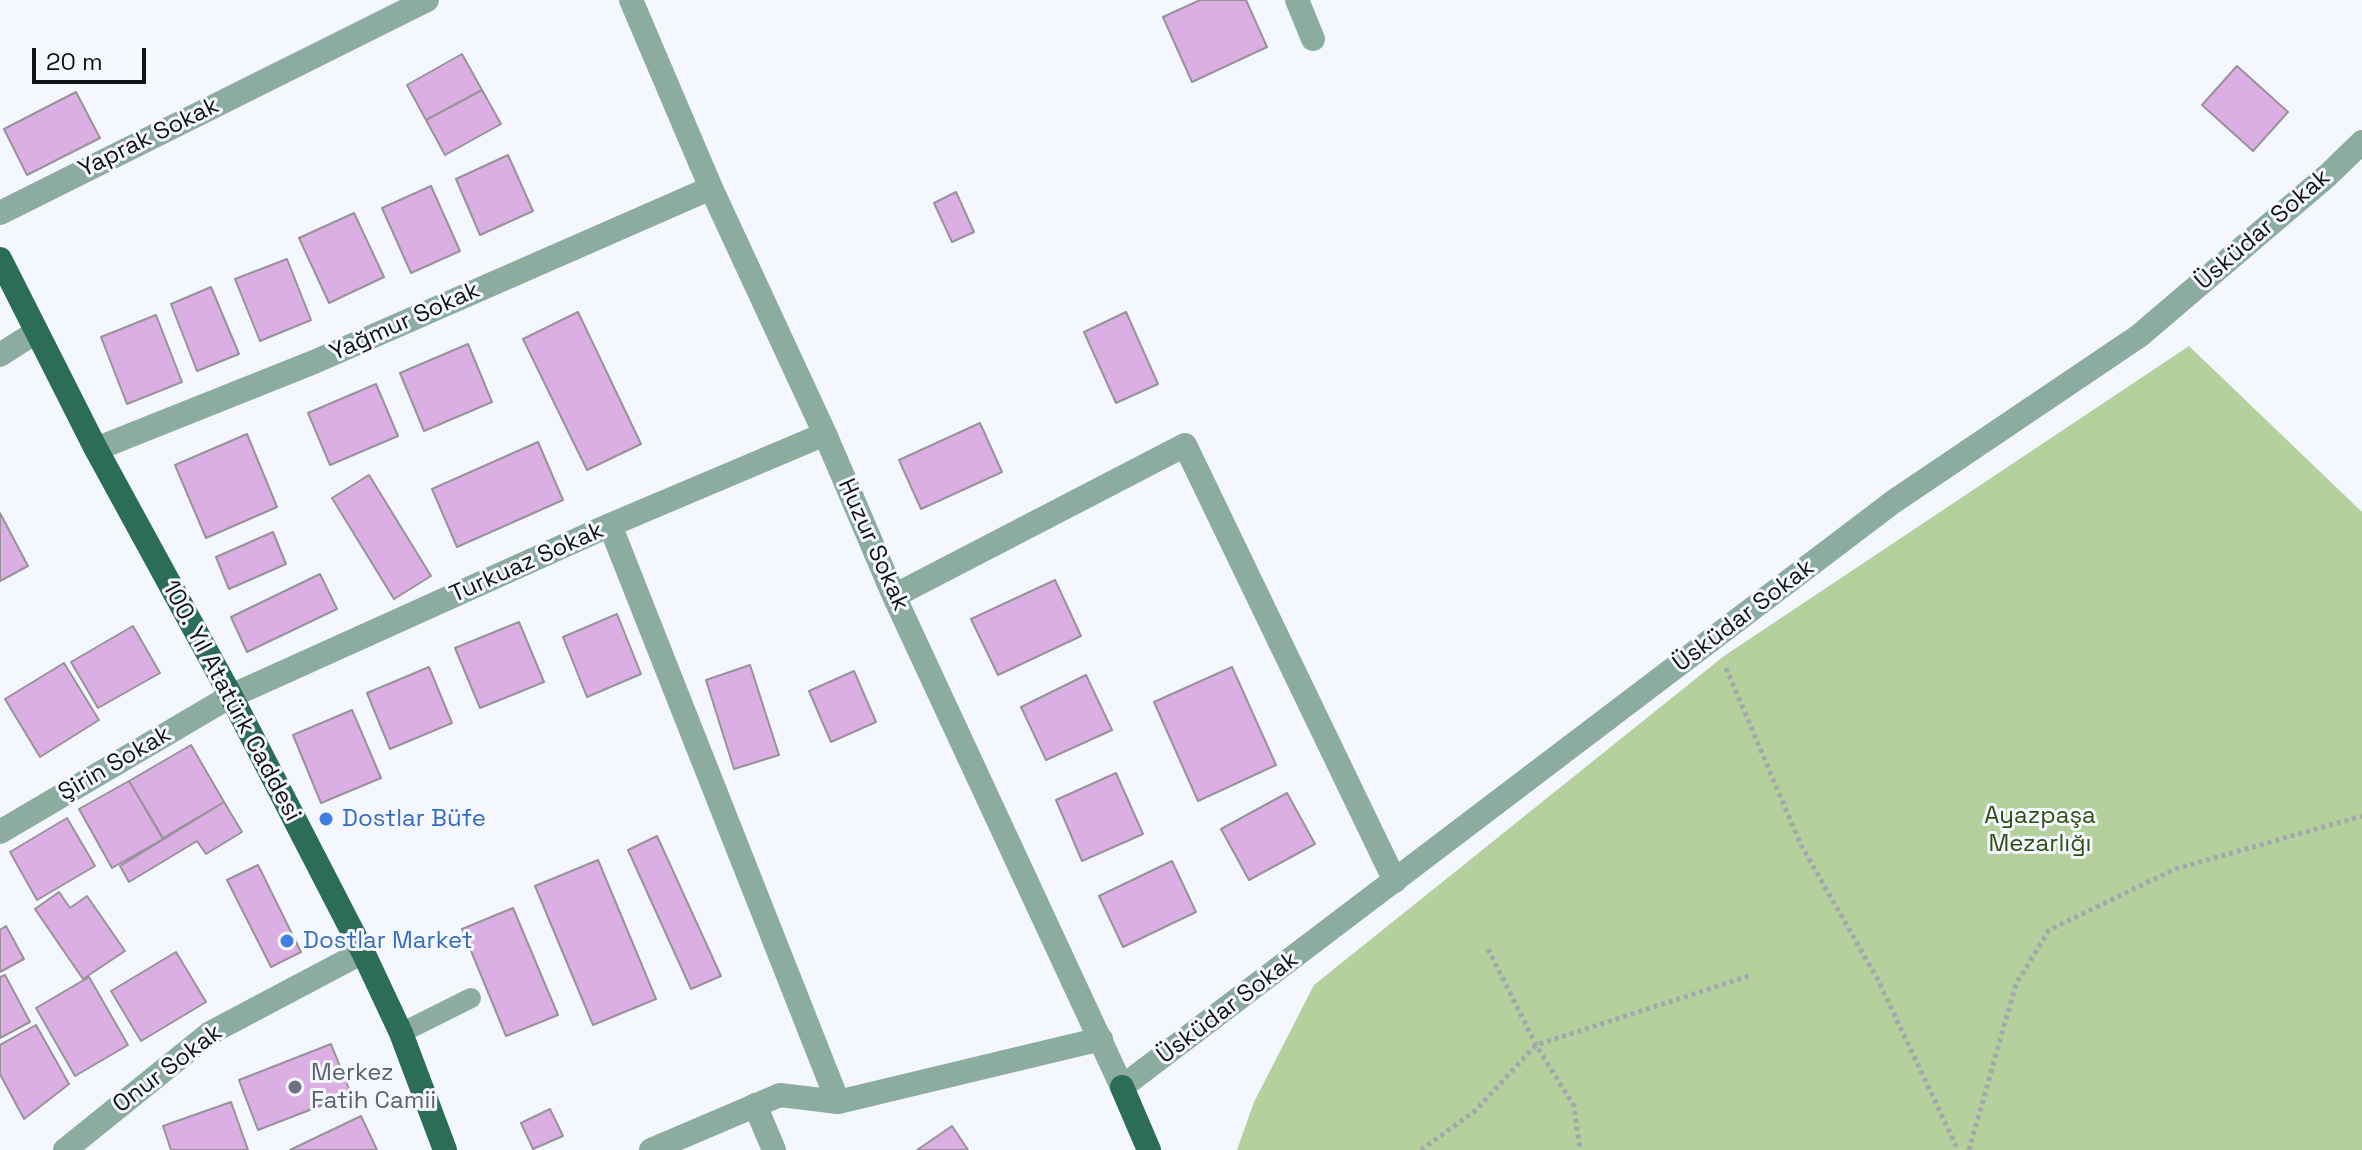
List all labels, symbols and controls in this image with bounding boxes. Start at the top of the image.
scale bar [36,32,150,82]
text: 20 m [46,46,103,77]
street label: Yaprak Sokak [74,92,224,184]
street label: Üsküdar Sokak [2190,163,2336,297]
street label: Yağmur Sokak [326,276,484,368]
street label: Huzur Sokak [831,474,915,616]
street label: Turkuaz Sokak [446,516,608,610]
street label: Üsküdar Sokak [1668,553,1820,679]
street label: 100. Yıl Atatürk Caddesi [155,576,307,826]
street label: Şirin Sokak [54,720,176,808]
park label: Ayazpaşa Mezarlığı [1984,802,2096,858]
place label: Dostlar Büfe [342,805,486,833]
marker: Dostlar Büfe [317,810,335,828]
place label: Dostlar Market [303,927,473,955]
marker: Dostlar Market [278,932,296,950]
street label: Üsküdar Sokak [1152,945,1304,1071]
street label: Onur Sokak [108,1019,228,1119]
place label: Merkez Fatih Camii [311,1059,436,1115]
marker: Merkez Fatih Camii [286,1078,304,1096]

